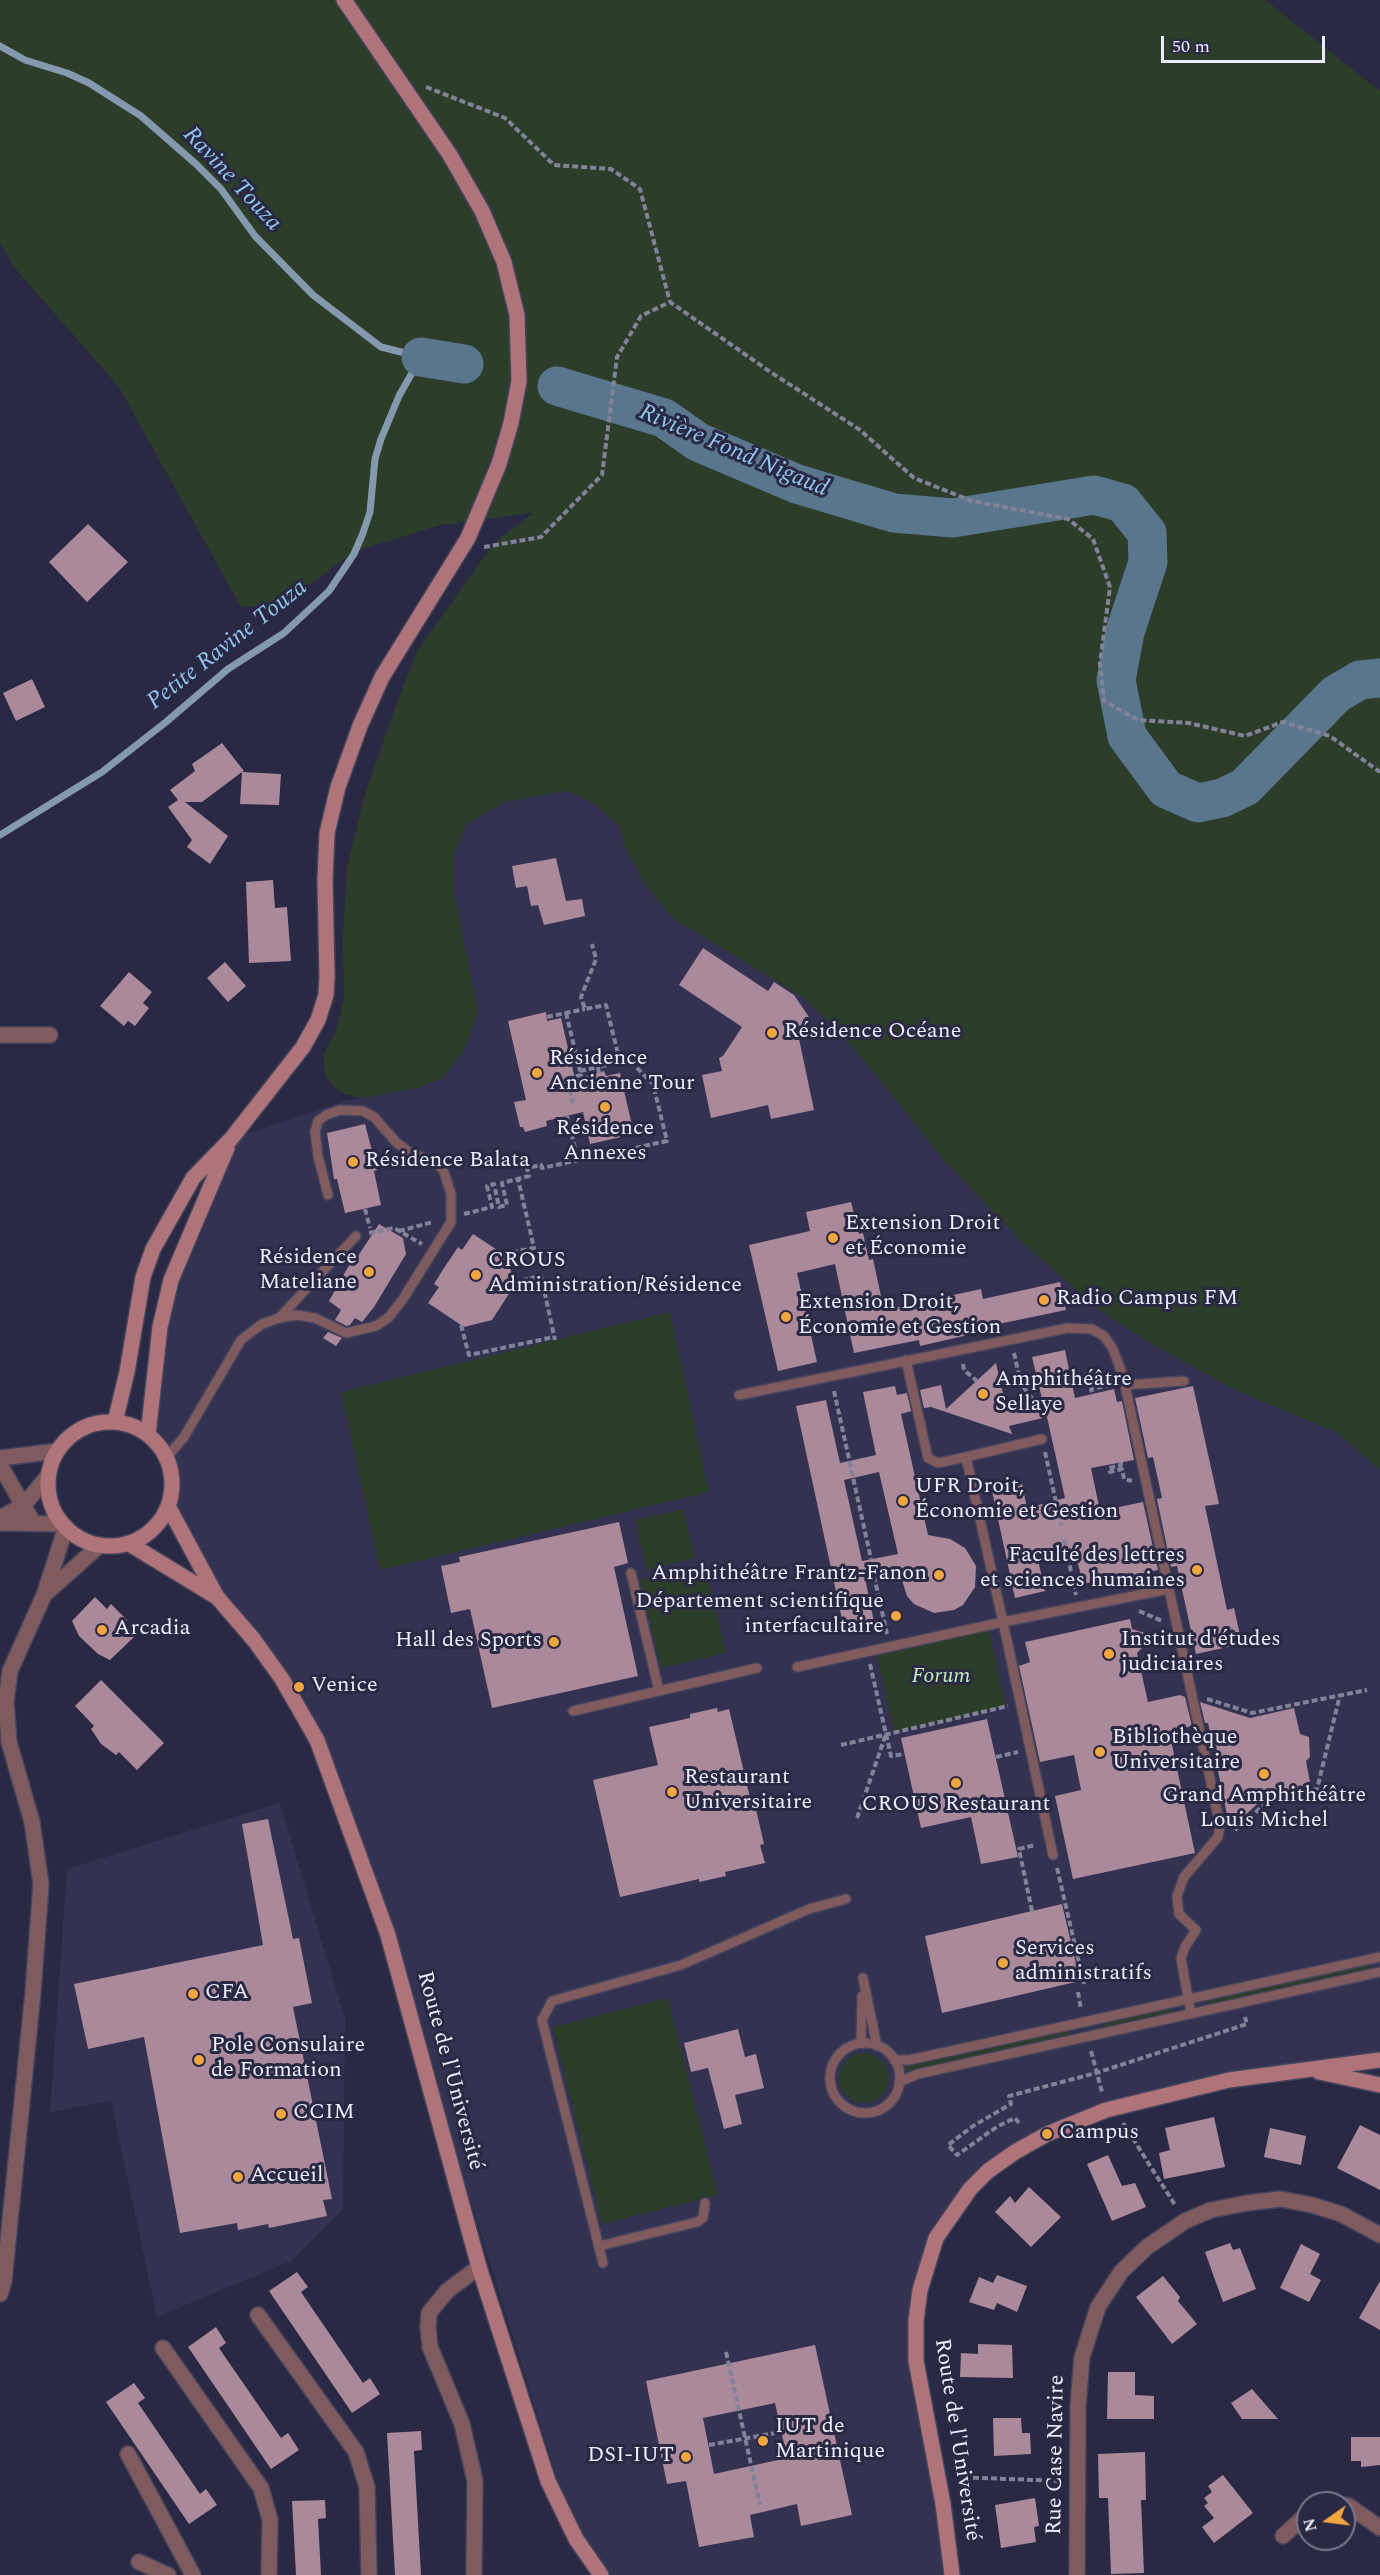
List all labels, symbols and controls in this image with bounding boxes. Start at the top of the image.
scale bar [1164,24,1328,62]
text: 50 m [1172,33,1210,60]
water label: Ravine Touza [175,122,287,238]
water label: Rivière Fond Nigaud [634,399,832,505]
water label: Petite Ravine Touza [142,574,314,718]
place label: Résidence Océane [784,1020,961,1046]
marker: Résidence Océane [765,1026,779,1040]
place label: Résidence Ancienne Tour [549,1047,695,1098]
marker: Résidence Ancienne Tour [530,1066,544,1080]
marker: Résidence Annexes [598,1100,612,1114]
place label: Résidence Annexes [556,1117,654,1168]
place label: Résidence Balata [365,1149,530,1175]
marker: Résidence Balata [346,1155,360,1169]
place label: Extension Droit et Économie [845,1212,1000,1264]
marker: Extension Droit et Économie [826,1231,840,1245]
place label: Résidence Mateliane [258,1246,357,1298]
place label: CROUS Administration/Résidence [488,1249,742,1300]
marker: Résidence Mateliane [362,1265,376,1279]
marker: CROUS Administration/Résidence [469,1268,483,1282]
place label: Radio Campus FM [1056,1287,1238,1313]
place label: Extension Droit, Économie et Gestion [798,1291,1001,1342]
marker: Radio Campus FM [1037,1293,1051,1307]
marker: Extension Droit, Économie et Gestion [779,1310,793,1324]
place label: Amphithéâtre Sellaye [995,1368,1132,1420]
marker: Amphithéâtre Sellaye [976,1387,990,1401]
place label: UFR Droit, Économie et Gestion [915,1475,1118,1526]
marker: UFR Droit, Économie et Gestion [896,1494,910,1508]
place label: Faculté des lettres et sciences humaines [980,1544,1185,1596]
place label: Amphithéâtre Frantz-Fanon [651,1562,927,1588]
marker: Faculté des lettres et sciences humaines [1190,1563,1204,1577]
marker: Amphithéâtre Frantz-Fanon [932,1568,946,1582]
place label: Département scientifique interfacultaire [635,1590,884,1642]
marker: Département scientifique interfacultaire [889,1609,903,1623]
place label: Arcadia [114,1617,190,1643]
marker: Arcadia [95,1623,109,1637]
place label: Institut d'études judiciaires [1121,1628,1281,1680]
place label: Hall des Sports [395,1629,542,1655]
marker: Hall des Sports [547,1635,561,1649]
marker: Institut d'études judiciaires [1102,1647,1116,1661]
park label: Forum [911,1665,971,1691]
place label: Venice [311,1674,378,1700]
marker: Venice [292,1680,306,1694]
place label: Bibliothèque Universitaire [1112,1726,1240,1778]
marker: Bibliothèque Universitaire [1093,1745,1107,1759]
place label: Restaurant Universitaire [684,1766,812,1818]
marker: Grand Amphithéâtre Louis Michel [1257,1767,1271,1781]
marker: CROUS Restaurant [949,1776,963,1790]
place label: Grand Amphithéâtre Louis Michel [1162,1784,1366,1836]
marker: Restaurant Universitaire [665,1785,679,1799]
place label: CROUS Restaurant [862,1793,1050,1819]
place label: Services administratifs [1015,1937,1152,1988]
marker: Services administratifs [996,1956,1010,1970]
street label: Route de l'Université [410,1969,488,2173]
place label: CFA [205,1981,249,2007]
marker: CFA [186,1987,200,2001]
place label: Pole Consulaire de Formation [211,2034,365,2086]
marker: Pole Consulaire de Formation [192,2053,206,2067]
place label: CCIM [293,2101,355,2127]
marker: CCIM [274,2107,288,2121]
place label: Campus [1059,2121,1139,2147]
marker: Campus [1040,2127,1054,2141]
place label: Accueil [250,2164,323,2190]
marker: Accueil [231,2170,245,2184]
street label: Route de l'Université [927,2337,985,2543]
street label: Rue Case Navire [1042,2375,1072,2535]
place label: IUT de Martinique [775,2415,885,2466]
marker: IUT de Martinique [756,2434,770,2448]
place label: DSI-IUT [587,2444,674,2470]
marker: DSI-IUT [679,2450,693,2464]
north arrow [1296,2491,1356,2551]
text: N [1297,2516,1324,2534]

